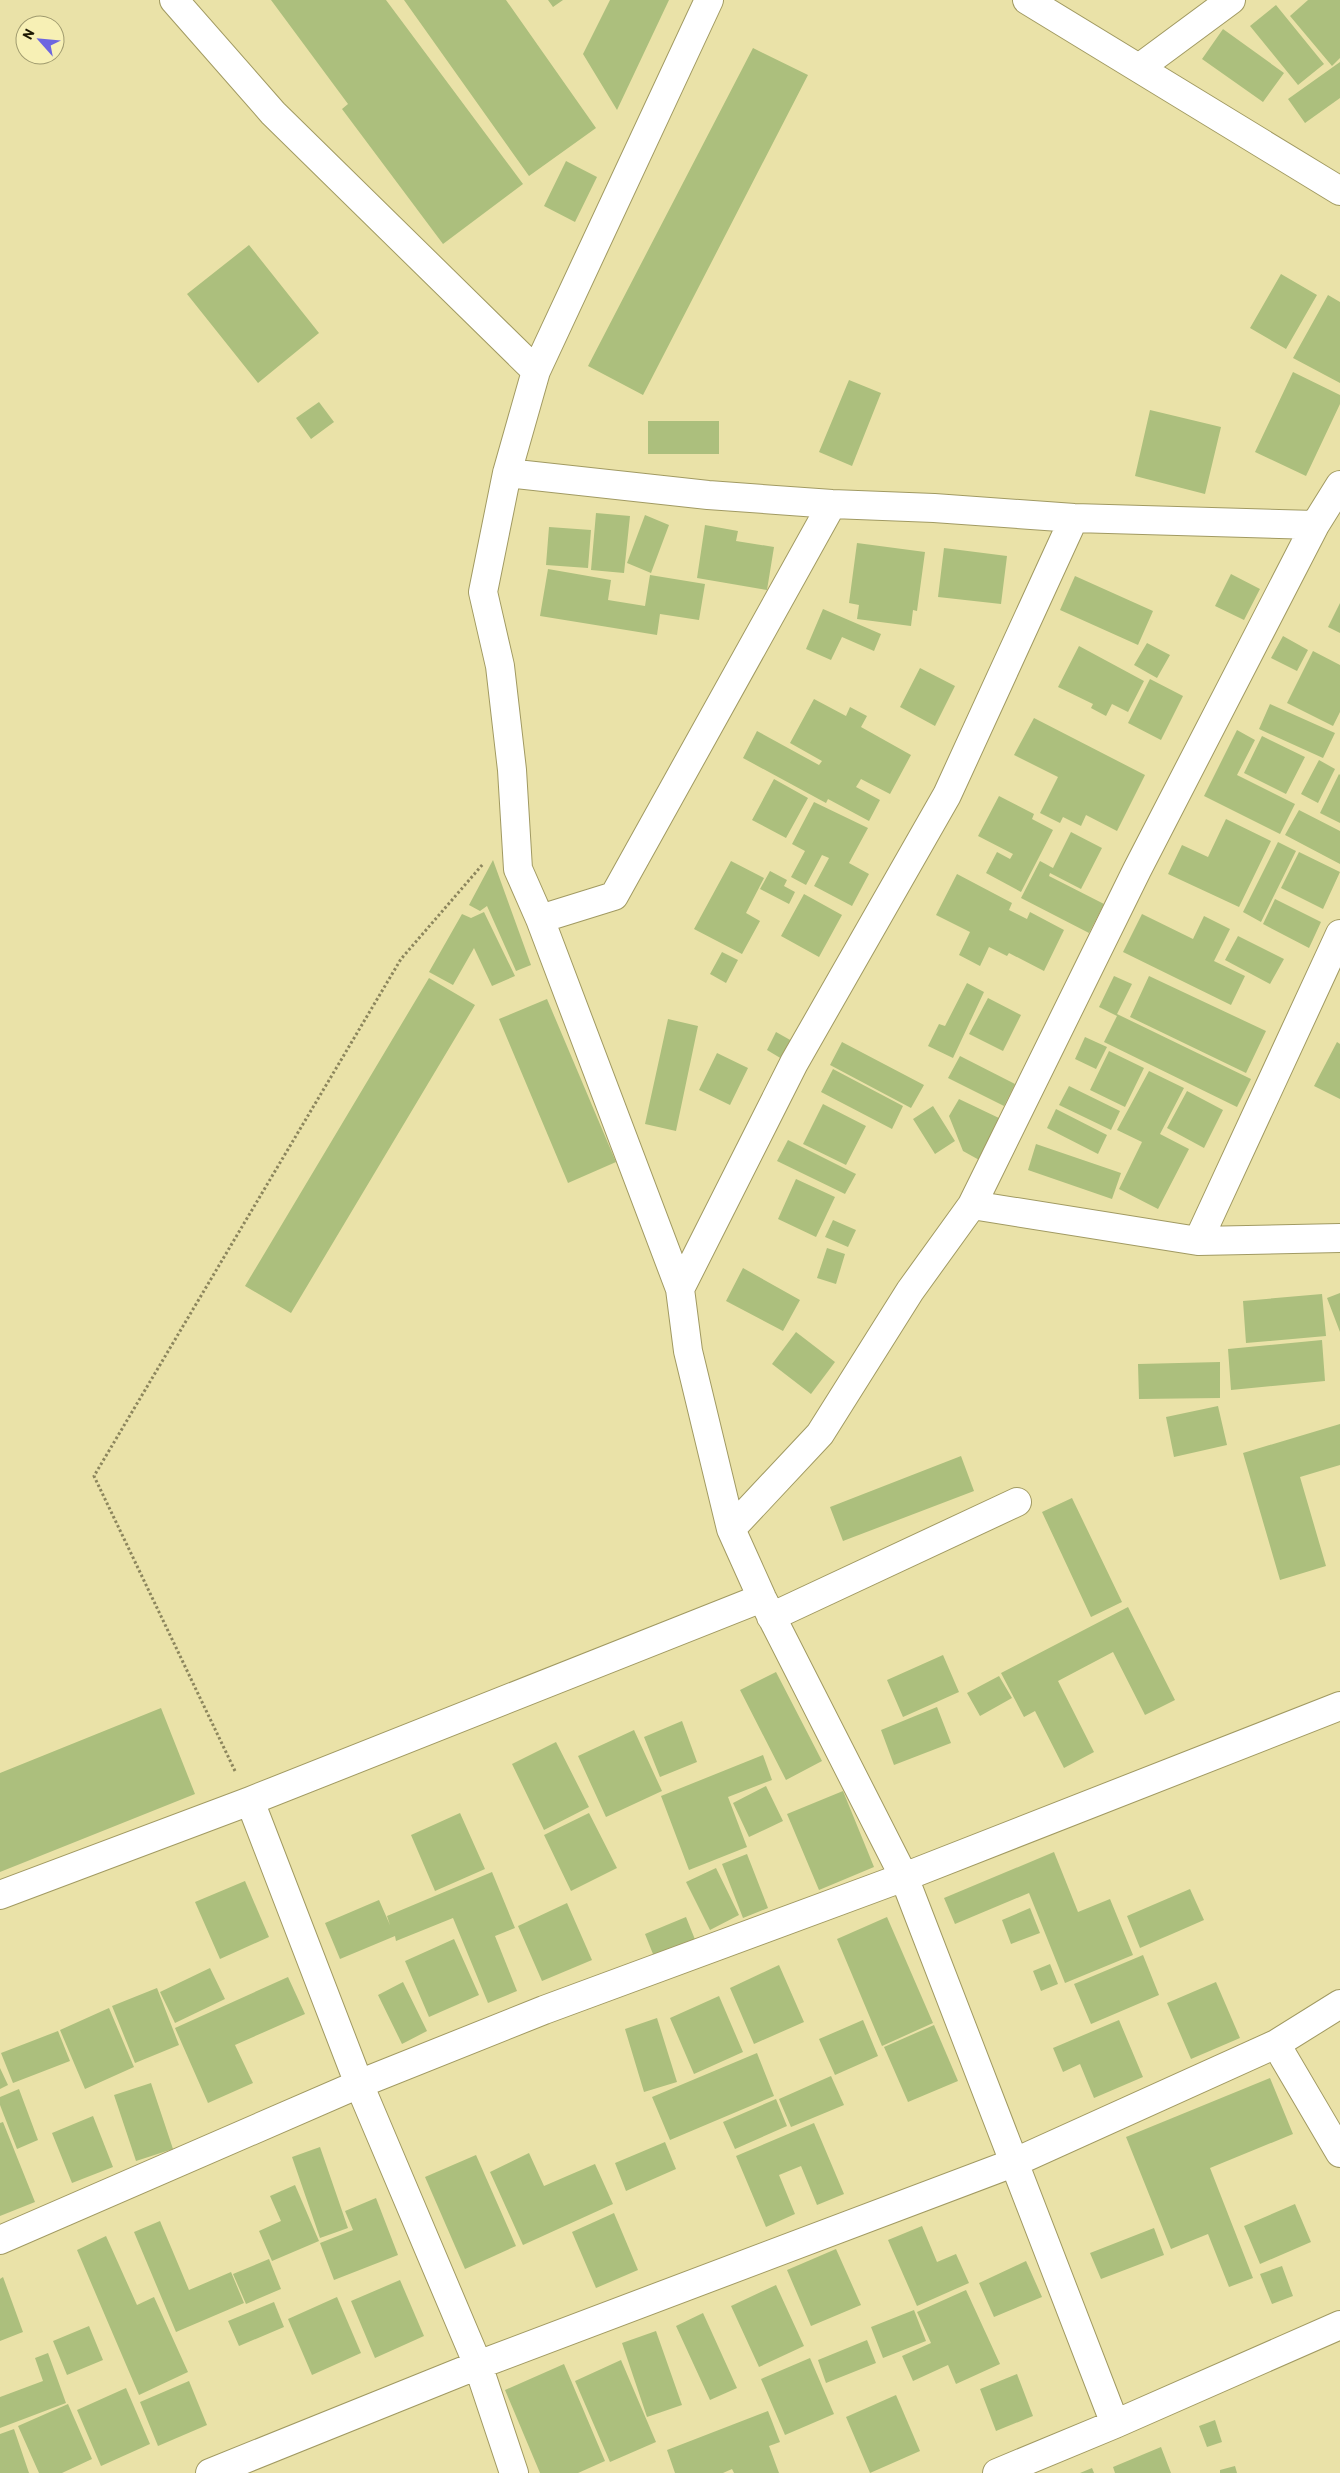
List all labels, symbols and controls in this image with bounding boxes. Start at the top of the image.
north arrow [15,15,65,65]
text: N [18,26,38,42]

